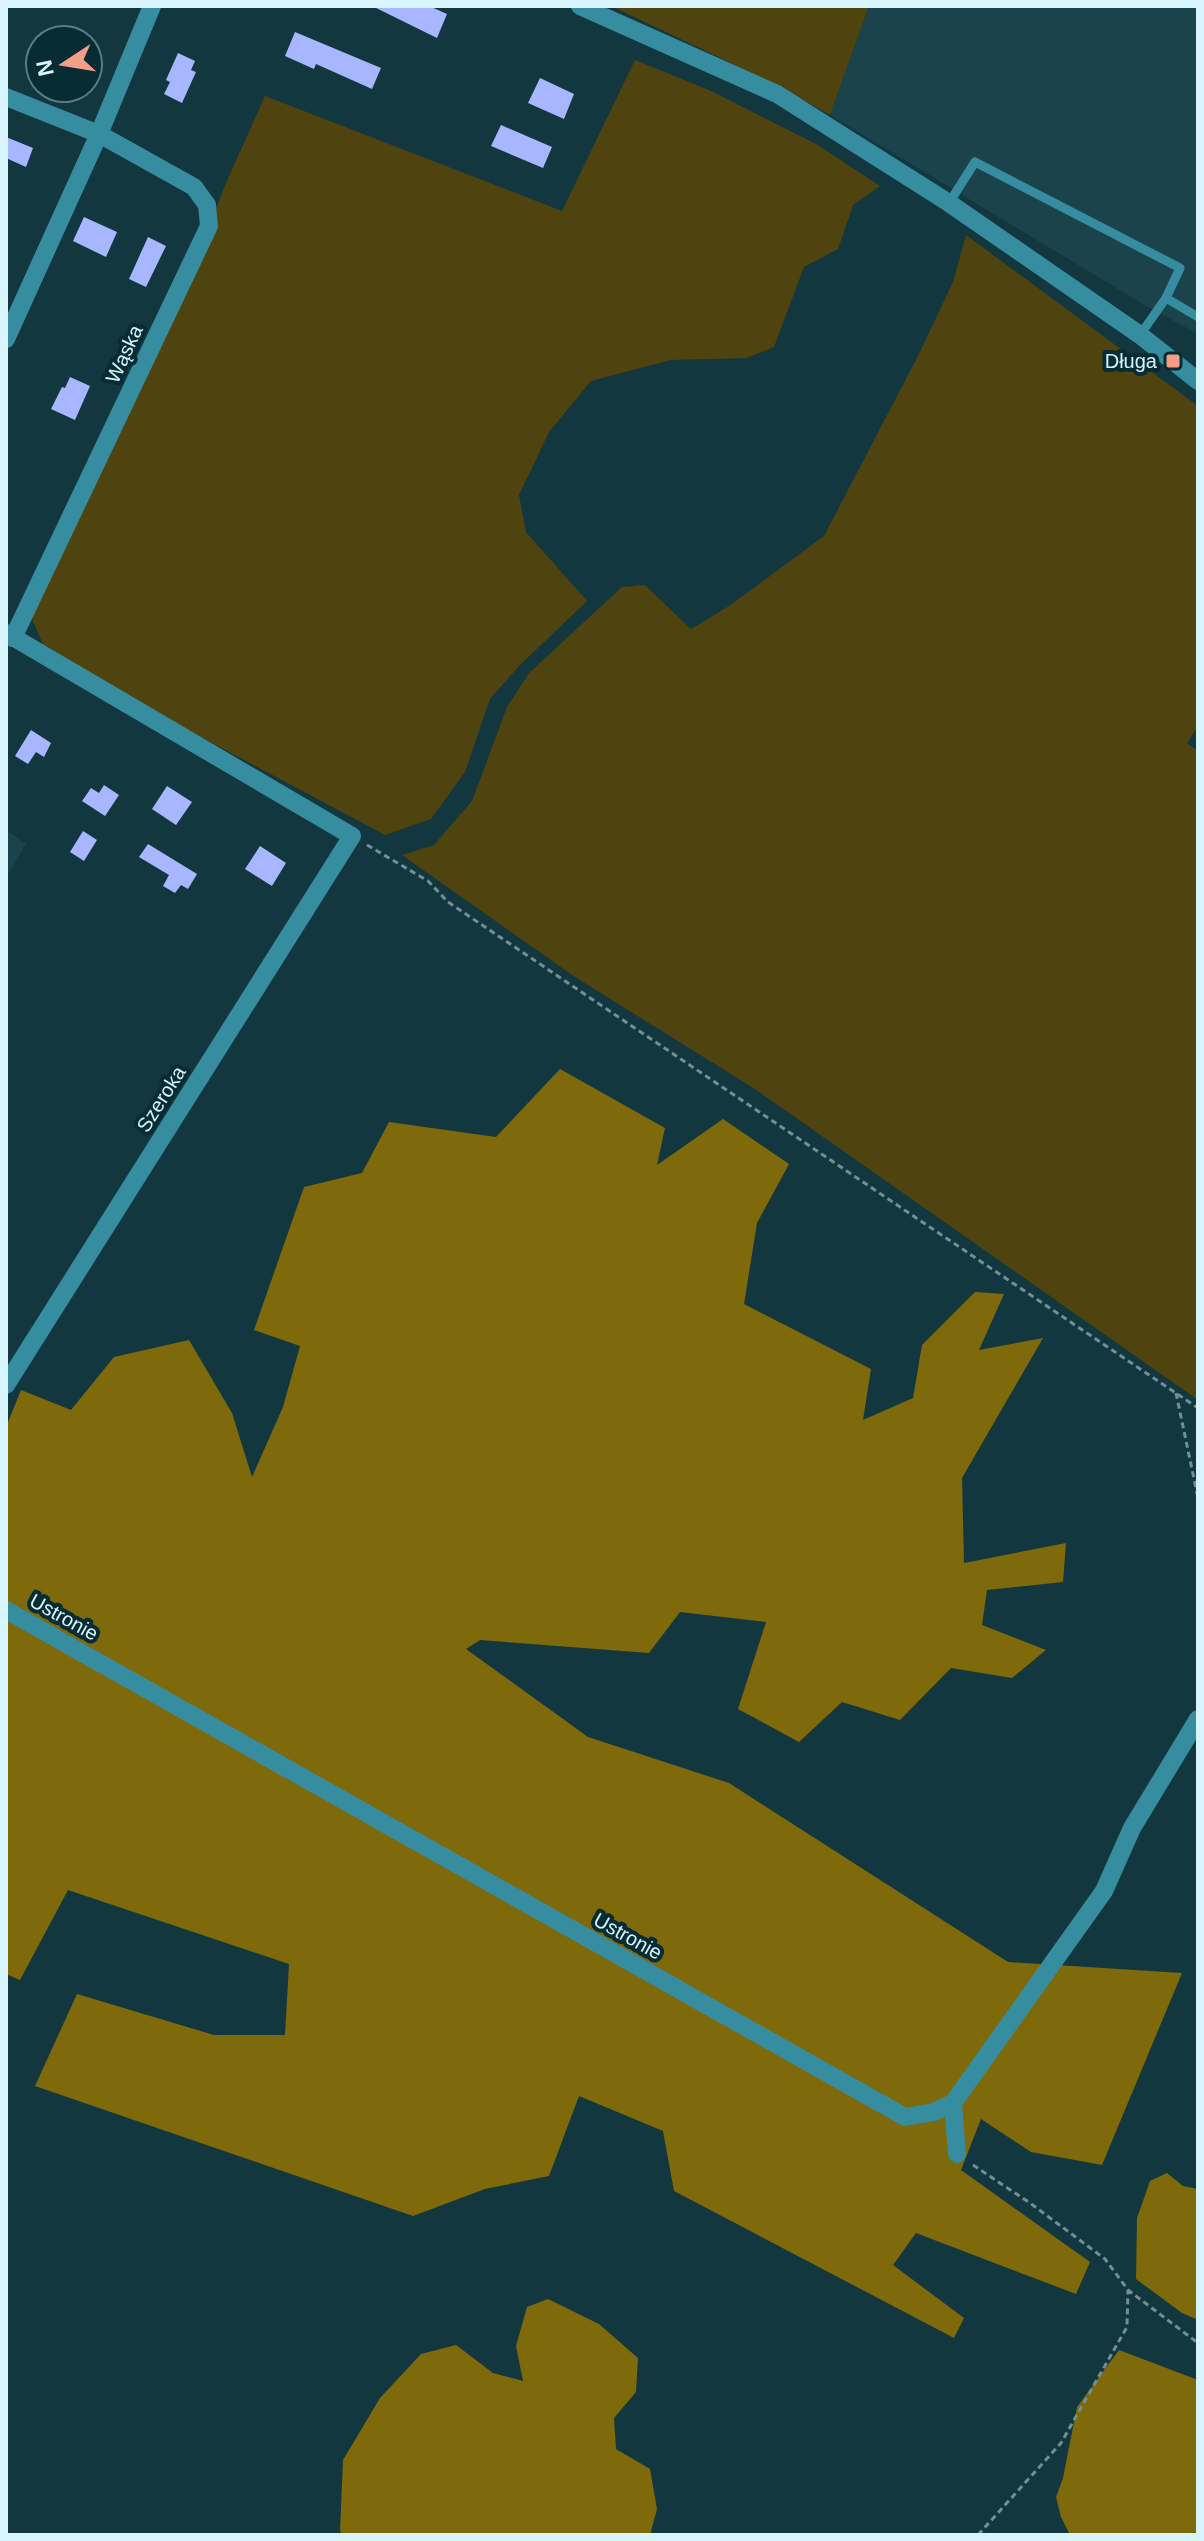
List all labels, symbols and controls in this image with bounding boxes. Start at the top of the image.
north arrow [24,24,104,104]
text: N [31,58,59,78]
street label: Wąska [101,321,147,386]
place label: Długa [1105,350,1158,372]
marker: Długa [1164,352,1182,370]
street label: Szeroka [132,1061,190,1136]
street label: Ustronie [26,1589,102,1645]
street label: Ustronie [590,1908,666,1964]

